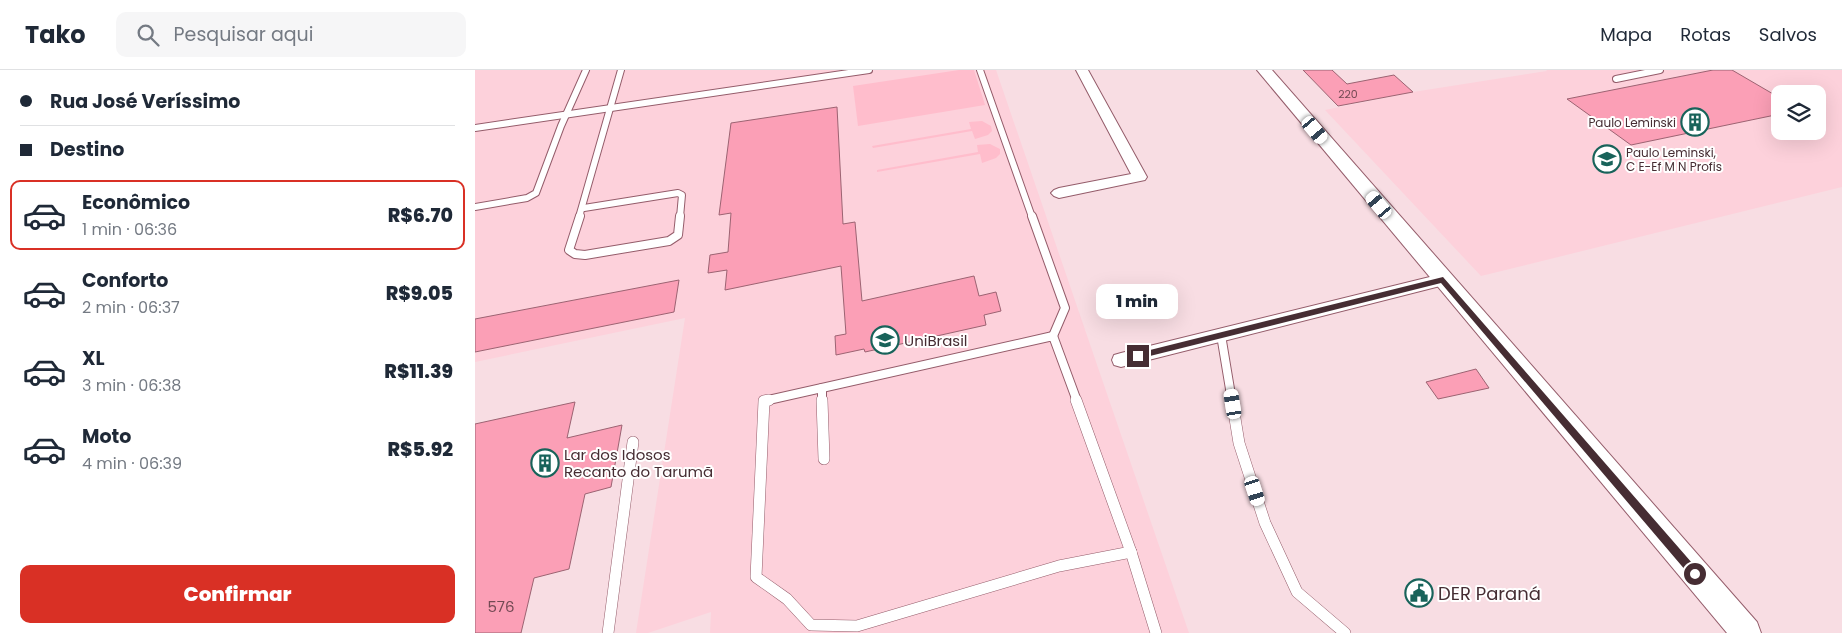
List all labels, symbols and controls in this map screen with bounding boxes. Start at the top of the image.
search box [116,12,466,57]
text: Tako [25,18,86,51]
icon: search [134,21,162,49]
text: Pesquisar aqui [174,21,313,48]
text: Mapa [1600,22,1652,47]
text: Rotas [1680,22,1731,47]
text: Salvos [1759,22,1817,47]
map controls [1771,85,1826,140]
button: layers [1771,85,1826,140]
house number: 220 [1338,86,1358,102]
text: Rua José Veríssimo [50,88,240,115]
building icon: Paulo Leminski [1680,107,1710,137]
car [1299,114,1330,146]
place label: Paulo Leminski [1588,114,1676,131]
text: Destino [50,136,124,163]
school or university icon: Paulo Leminski, C E-Ef M N Profis [1592,144,1622,174]
place label: Paulo Leminski, C E-Ef M N Profis [1626,144,1722,175]
text: Econômico [82,189,190,216]
car [1363,189,1394,221]
icon: car [22,193,67,238]
text: R$6.70 [388,202,453,229]
text: 1 min · 06:36 [82,218,177,241]
text: Conforto [82,267,168,294]
icon: car [22,271,67,316]
text: R$9.05 [386,280,453,307]
callout: 1 min [1097,284,1179,318]
text: 1 min [1116,290,1158,313]
text: 2 min · 06:37 [82,296,180,319]
school or university icon: UniBrasil [870,325,900,355]
place label: UniBrasil [904,330,968,351]
text: XL [82,345,105,372]
route end [1127,345,1149,367]
icon: car [22,349,67,394]
text: R$11.39 [384,358,453,385]
text: 3 min · 06:38 [82,374,181,397]
car [1223,388,1242,420]
text: Moto [82,423,131,450]
icon: car [22,427,67,472]
text: R$5.92 [387,436,453,463]
place label: Lar dos Idosos Recanto do Tarumã [564,444,713,482]
building icon: Lar dos Idosos Recanto do Tarumã [530,448,560,478]
text: 4 min · 06:39 [82,452,182,475]
car [1243,474,1266,508]
route start [1684,563,1706,585]
button: Confirmar [20,565,455,623]
public building icon: DER Paraná [1404,578,1434,608]
place label: DER Paraná [1438,581,1541,606]
house number: 576 [487,596,515,617]

